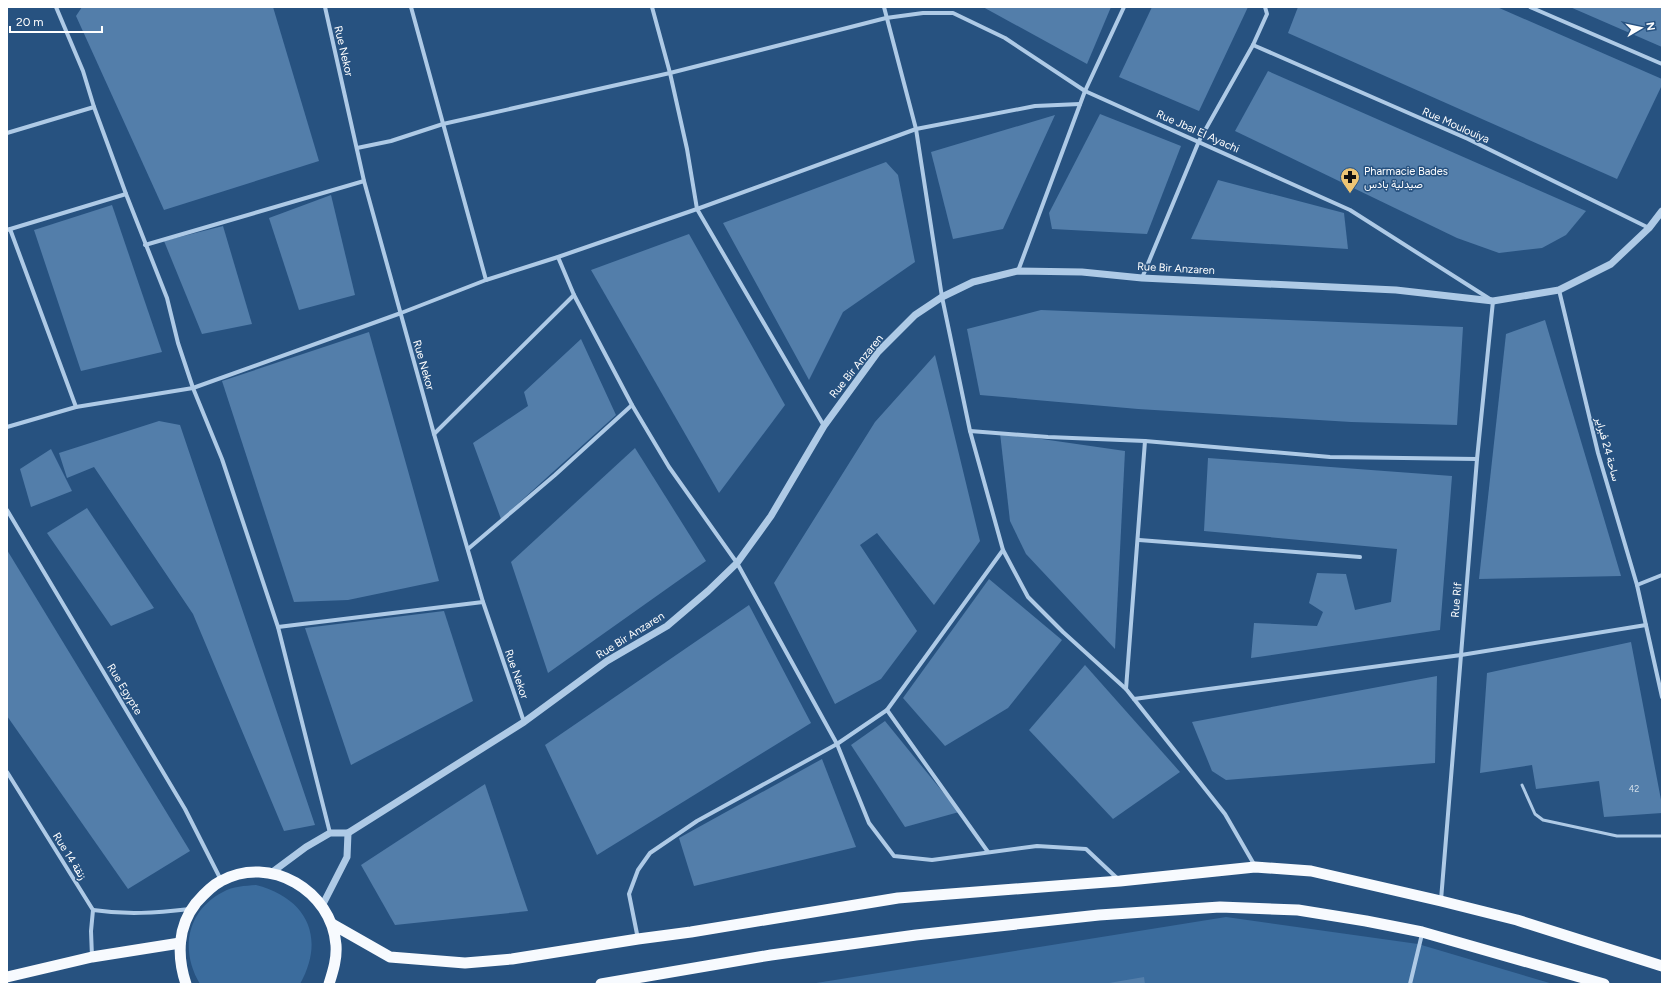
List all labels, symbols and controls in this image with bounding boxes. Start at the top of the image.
scale bar [10,8,102,34]
north arrow [1621,8,1661,48]
text: 20 m [16,15,44,29]
text: N [1643,21,1657,32]
street label: Rue Nekor [331,25,356,78]
street label: Rue Moulouiya [1420,105,1491,146]
street label: Rue Jbal El Ayachi [1154,107,1241,156]
place label: Pharmacie Bades صيدلية بادس [1364,165,1448,191]
pharmacy icon: Pharmacie Bades صيدلية بادس [1339,166,1361,194]
street label: Rue Bir Anzaren [1137,260,1215,277]
street label: Rue Bir Anzaren [827,332,886,401]
street label: Rue Nekor [410,339,437,392]
street label: ساحة 24 فبراير [1592,415,1622,483]
street label: Rue Rif [1448,581,1465,618]
street label: Rue Bir Anzaren [594,609,667,662]
street label: Rue Nekor [502,648,531,701]
street label: Rue Egypte [104,661,145,717]
house number: 42 [1629,783,1639,794]
street label: Rue 14 زنقة [50,830,89,882]

